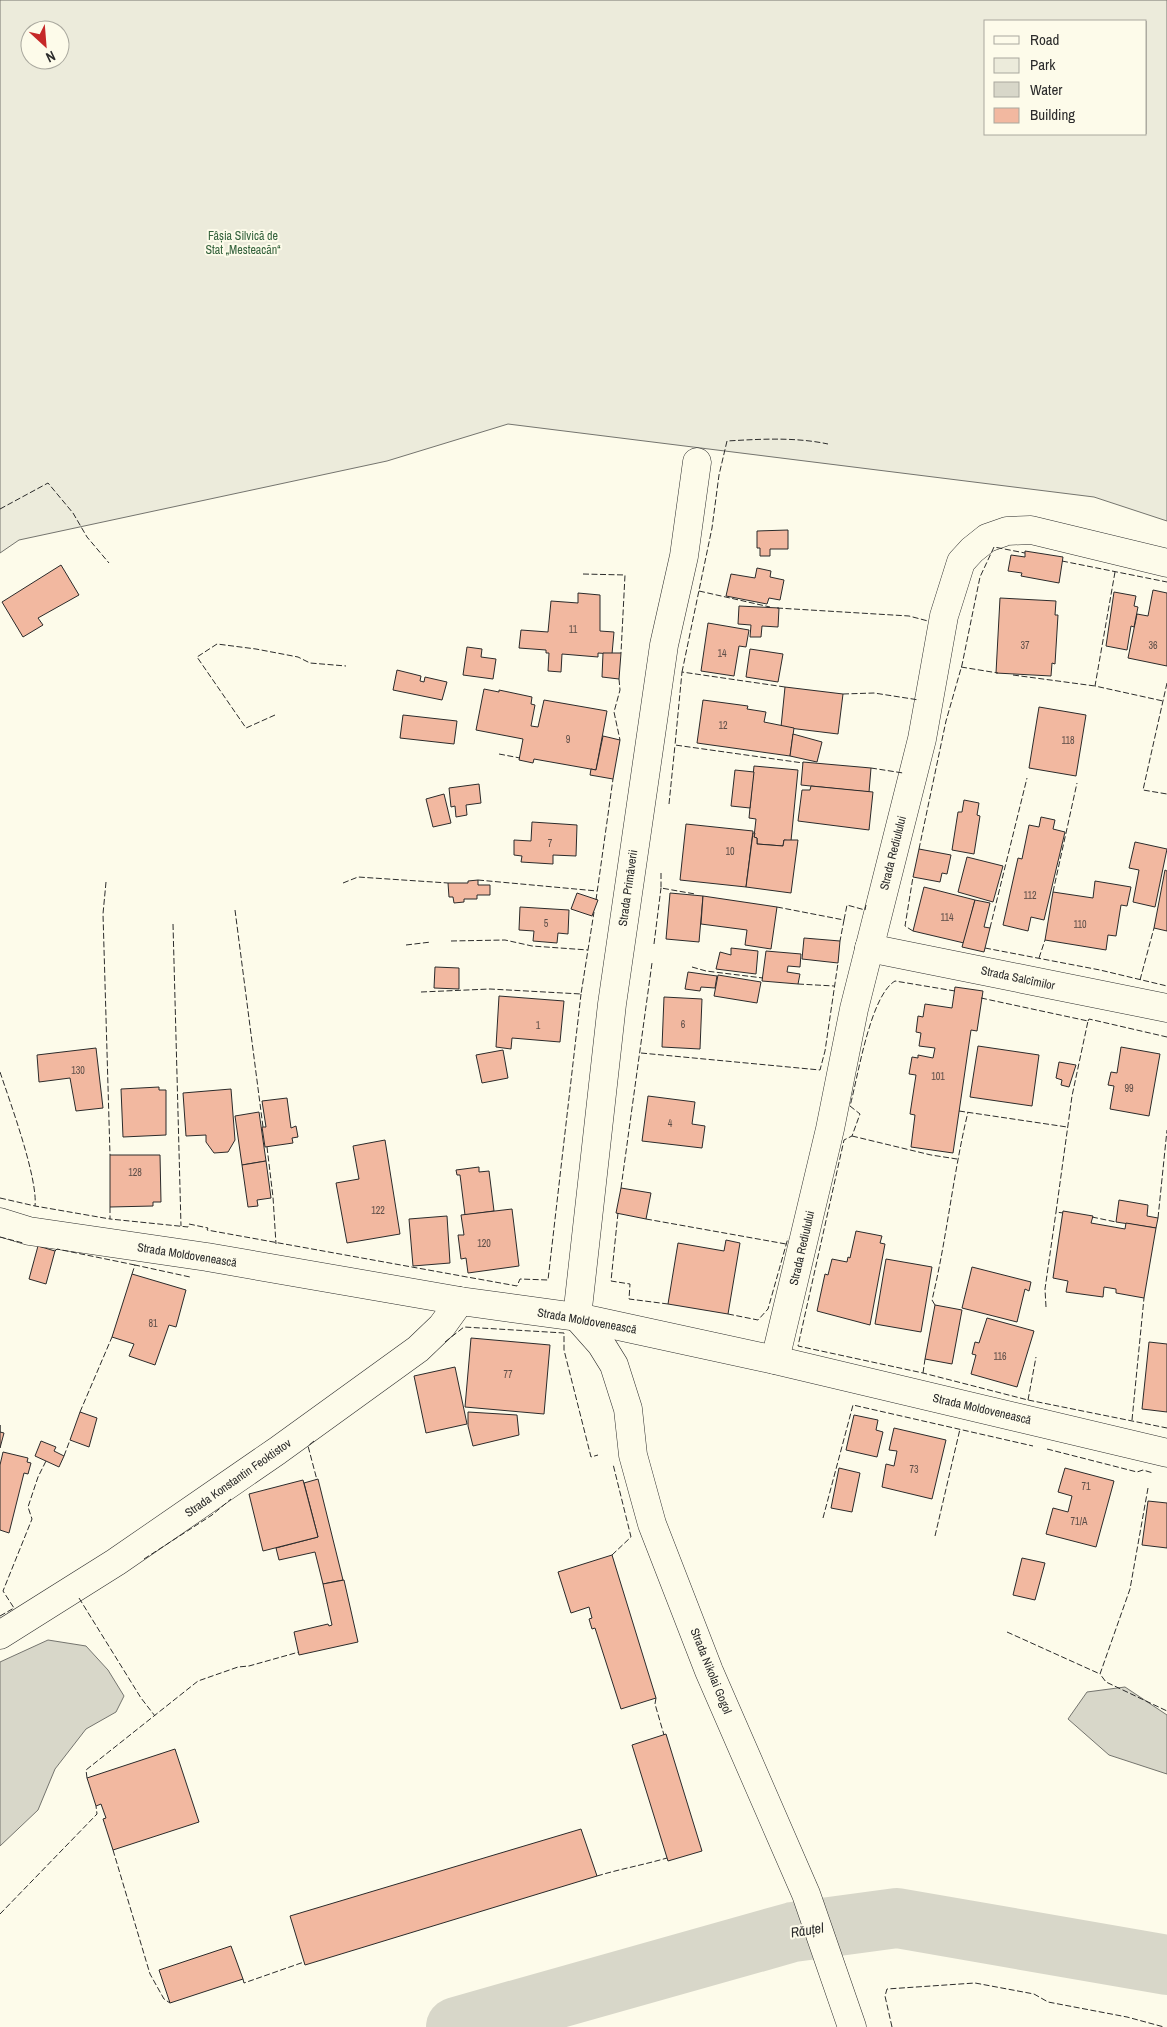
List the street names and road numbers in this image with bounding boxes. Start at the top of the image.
street label: Strada Rediulului [876,814,910,892]
street label: Strada Primăverii [615,849,641,927]
street label: Strada Salcîmilor [979,962,1057,994]
street label: Strada Rediulului [786,1209,818,1287]
street label: Strada Moldovenească [136,1239,238,1271]
street label: Strada Moldovenească [536,1304,638,1338]
street label: Strada Moldovenească [931,1390,1033,1428]
street label: Strada Konstantin Feoktistov [182,1435,294,1521]
street label: Strada Nikolai Gogol [686,1626,736,1716]

